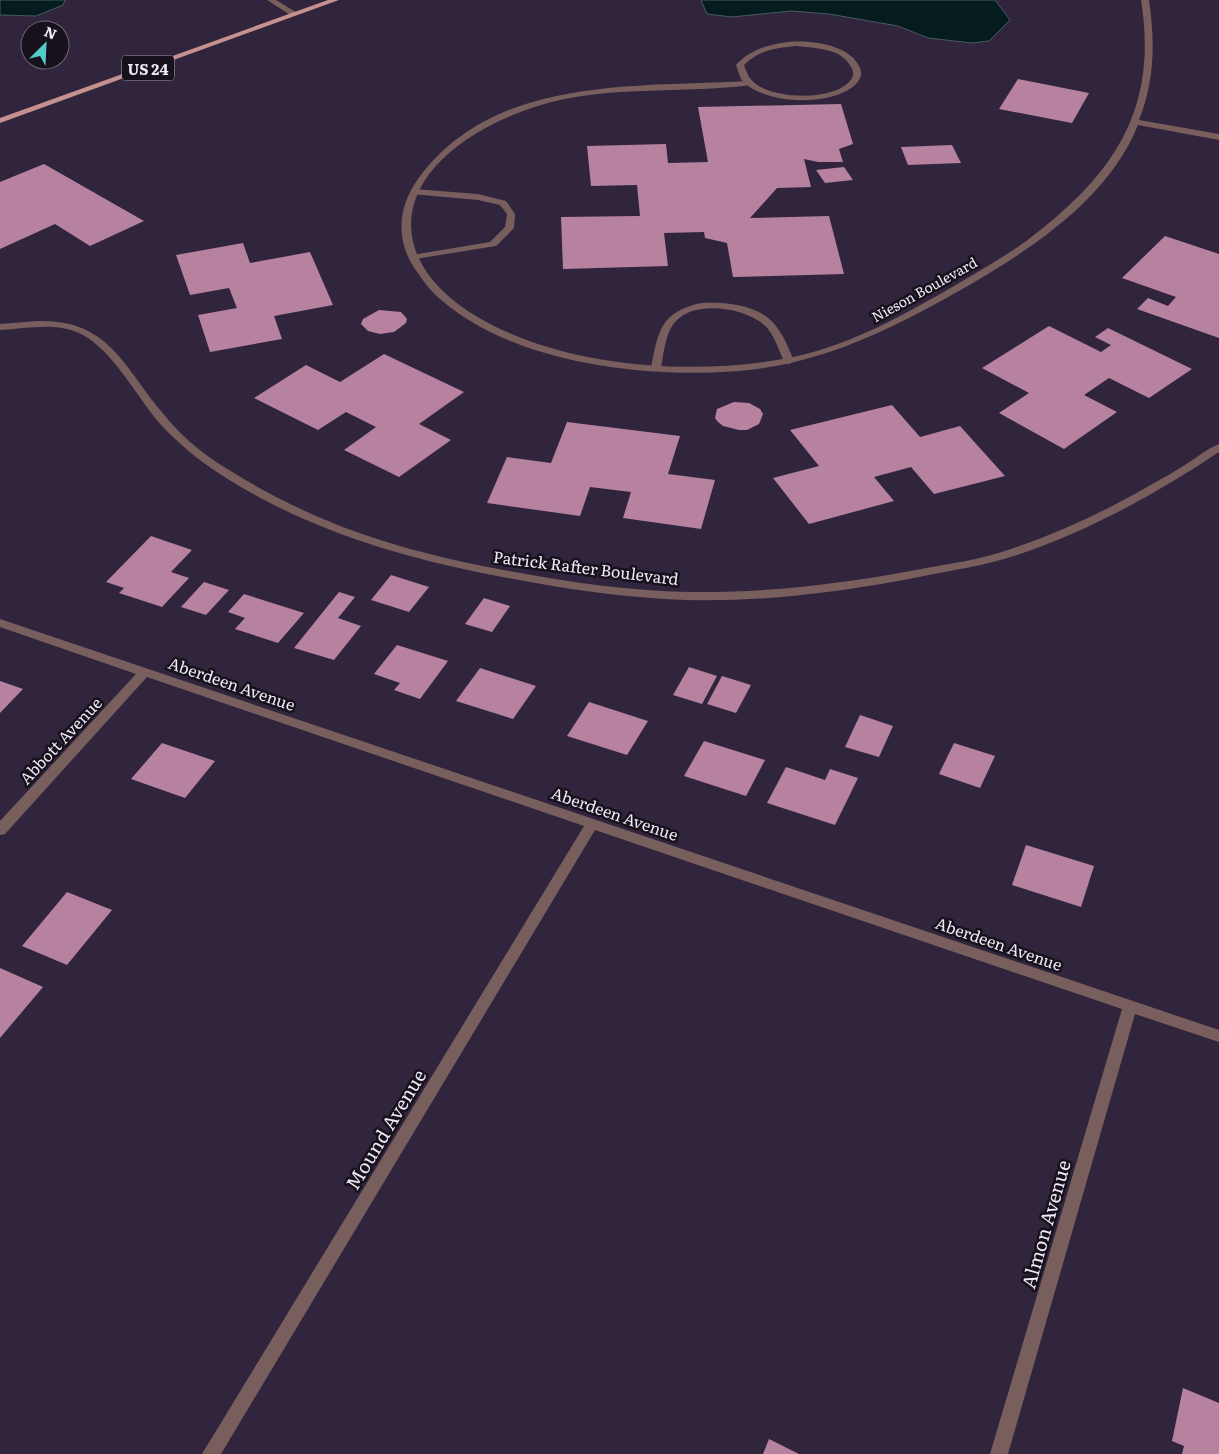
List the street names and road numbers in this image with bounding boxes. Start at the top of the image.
road number: US 24 [122,56,174,80]
street label: Nieson Boulevard [868,251,981,326]
street label: Patrick Rafter Boulevard [492,544,680,590]
street label: Aberdeen Avenue [165,650,299,716]
street label: Abbott Avenue [13,691,107,789]
street label: Aberdeen Avenue [548,780,682,846]
street label: Aberdeen Avenue [932,910,1066,976]
street label: Mound Avenue [338,1063,432,1195]
street label: Almon Avenue [1013,1156,1077,1292]

